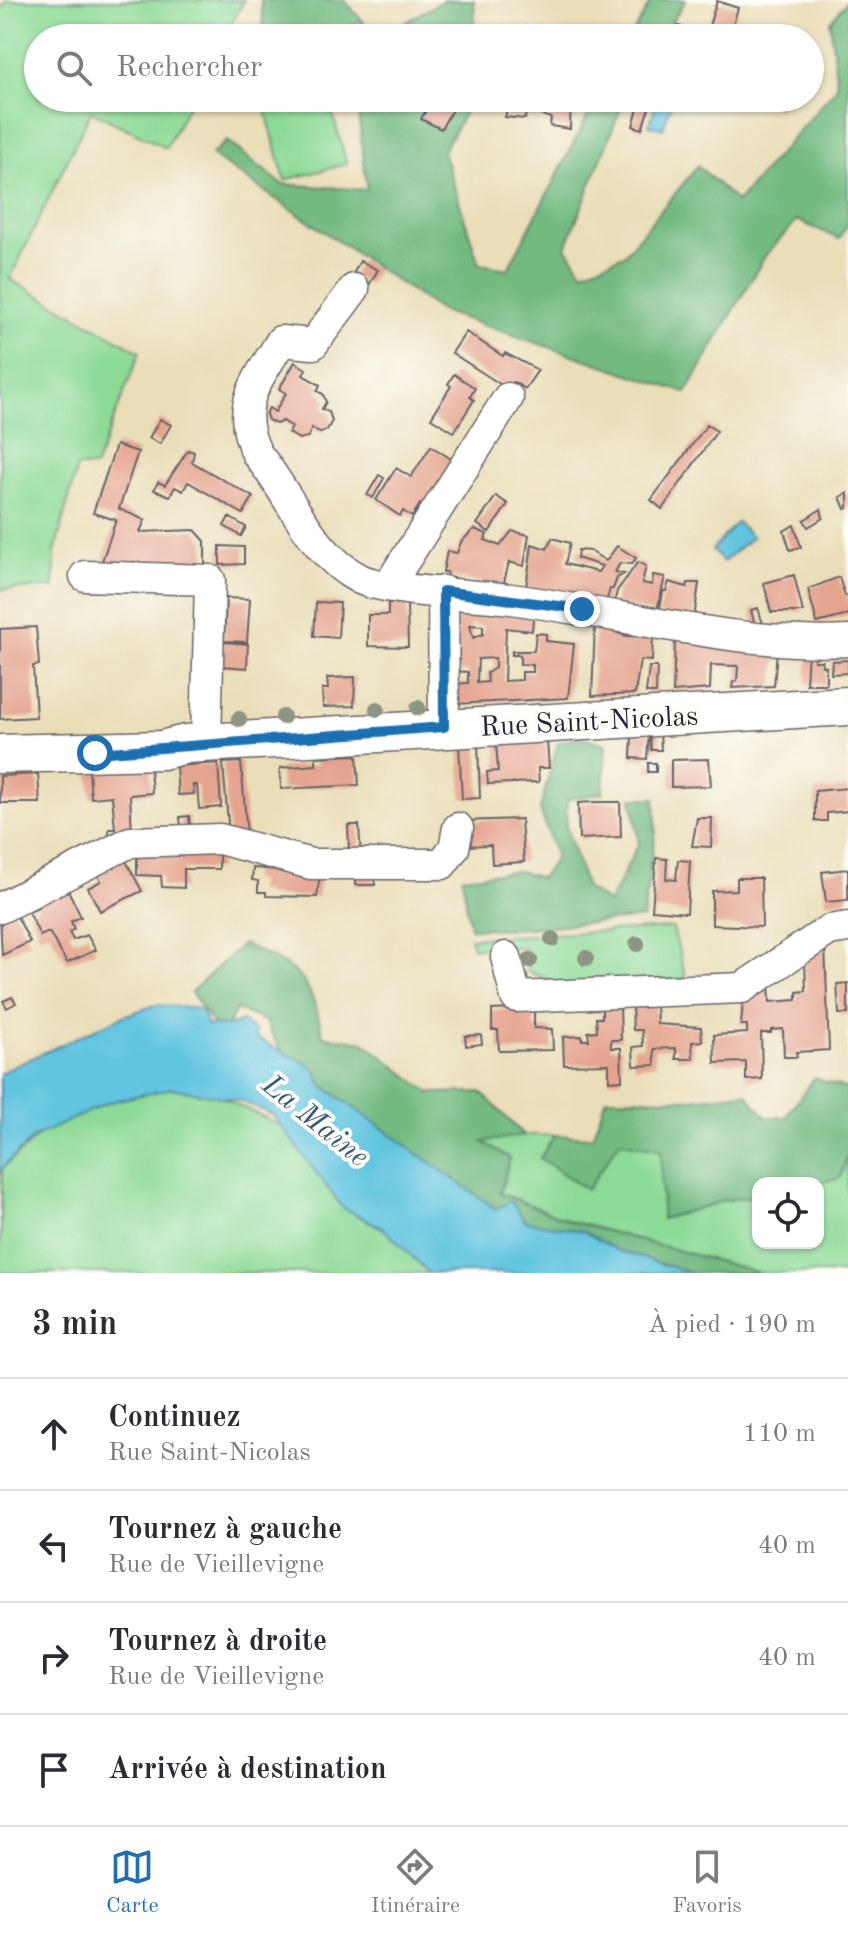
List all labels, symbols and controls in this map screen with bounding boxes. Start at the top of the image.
search box [24,24,824,112]
icon: search [52,46,96,90]
text: Rechercher [116,53,262,83]
route end [564,591,600,627]
street label: Rue Saint-Nicolas [479,703,699,743]
route start [77,735,113,771]
water label: La Maine [255,1069,374,1173]
map controls [752,1177,824,1249]
button: locate [752,1177,824,1249]
text: 3 min [32,1308,117,1342]
text: À pied · 190 m [648,1312,816,1338]
text: Continuez [108,1403,241,1433]
icon: ahead [32,1412,76,1456]
text: 110 m [743,1421,816,1447]
text: Rue Saint-Nicolas [108,1440,311,1466]
text: Tournez à gauche [108,1515,342,1545]
icon: left [32,1524,76,1568]
text: 40 m [758,1533,816,1559]
text: Rue de Vieillevigne [108,1552,324,1578]
text: Tournez à droite [108,1627,327,1657]
icon: right [32,1636,76,1680]
text: 40 m [758,1645,816,1671]
text: Rue de Vieillevigne [108,1664,324,1690]
icon: arrive [32,1748,76,1792]
text: Arrivée à destination [108,1755,387,1785]
tab: Carte [106,1845,159,1920]
tab: Itinéraire [371,1845,460,1920]
tab: Favoris [672,1845,742,1920]

